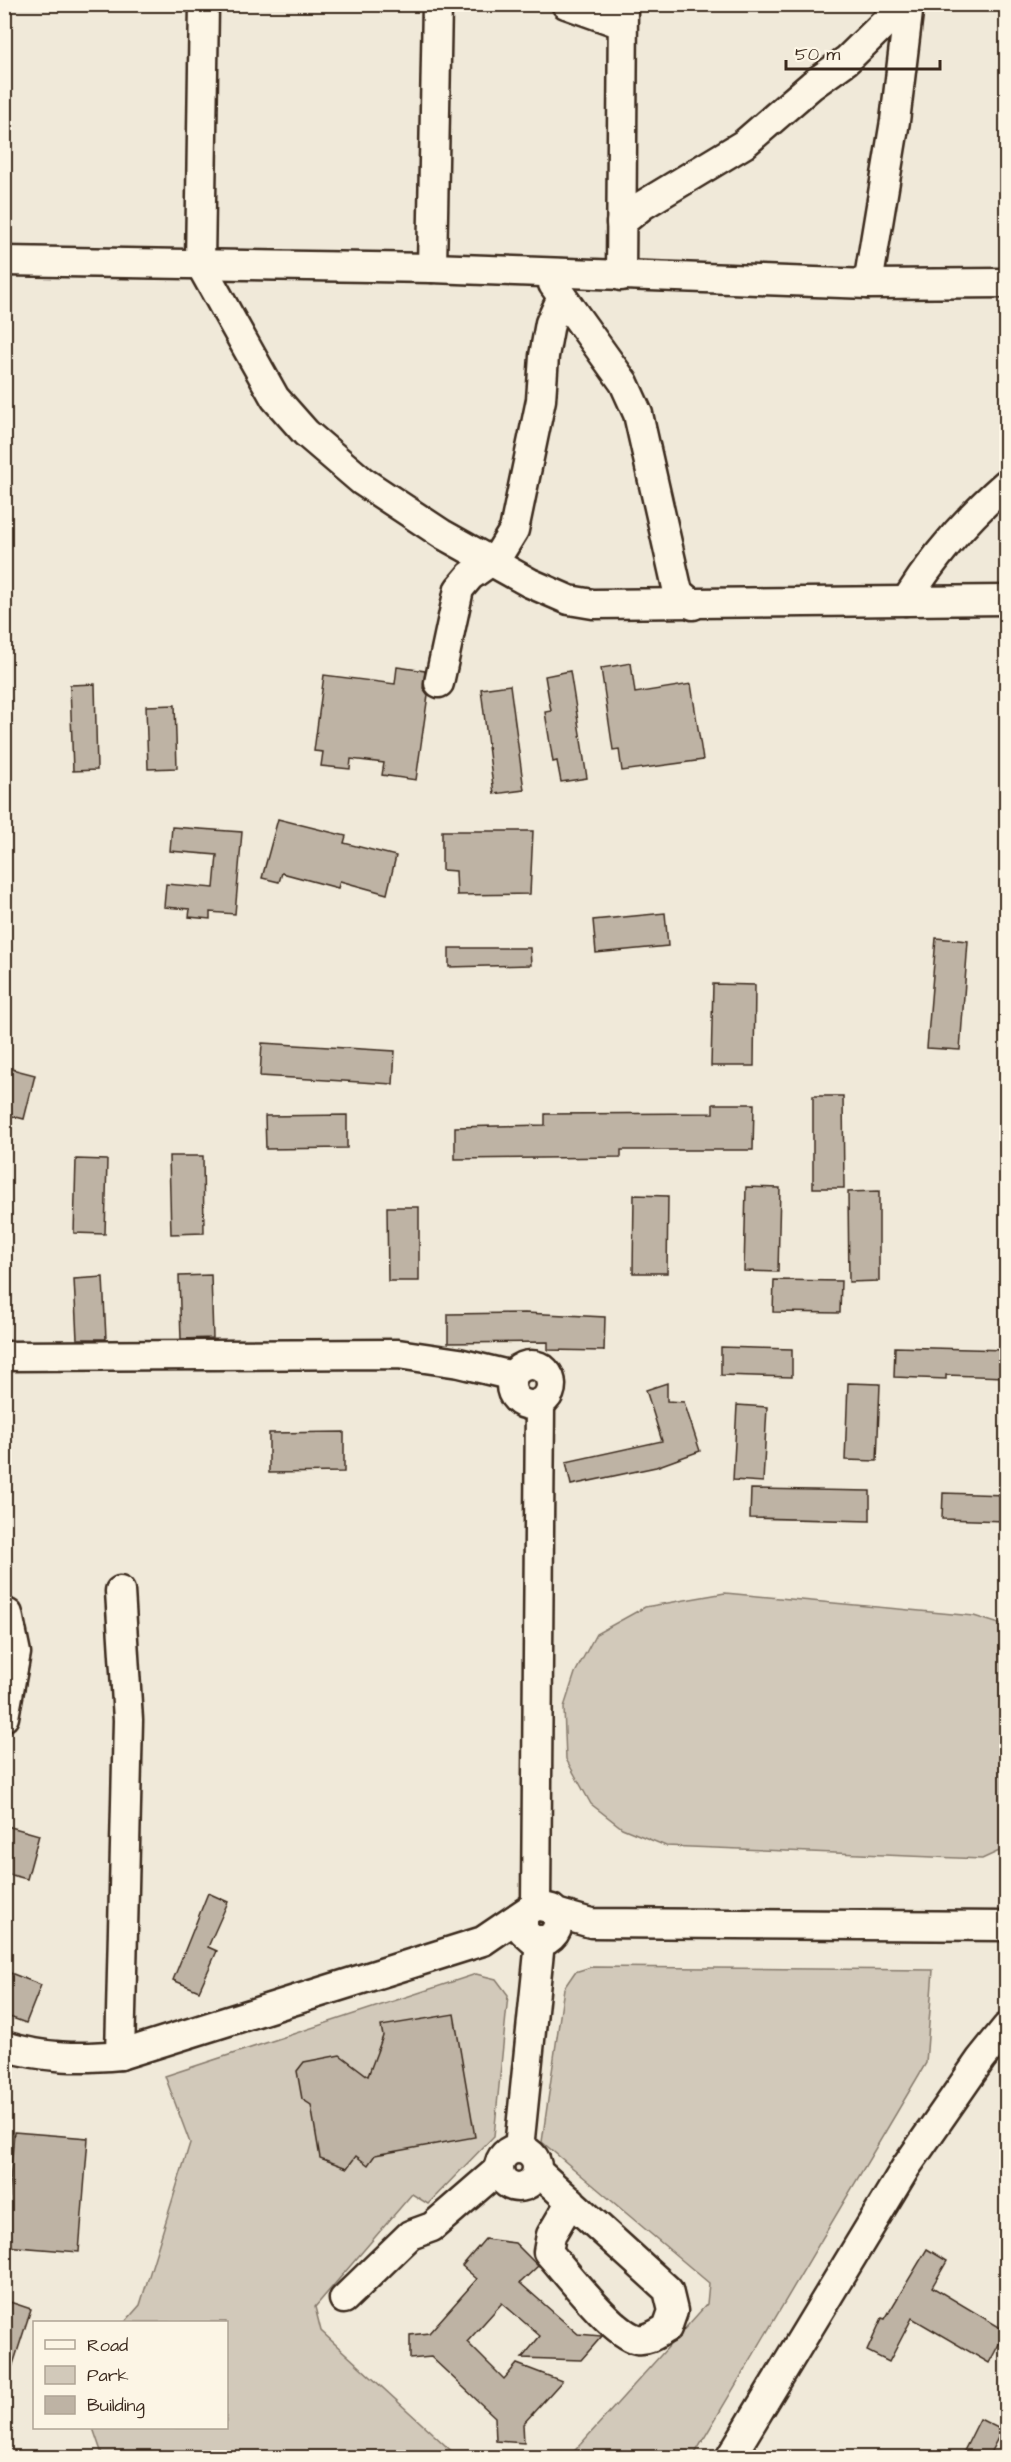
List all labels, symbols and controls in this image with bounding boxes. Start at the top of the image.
scale bar [786,33,940,71]
text: 50 m [795,42,840,67]
legend [33,2321,228,2429]
text: Road [87,2333,128,2358]
text: Park [87,2363,129,2388]
text: Building [87,2393,145,2419]

